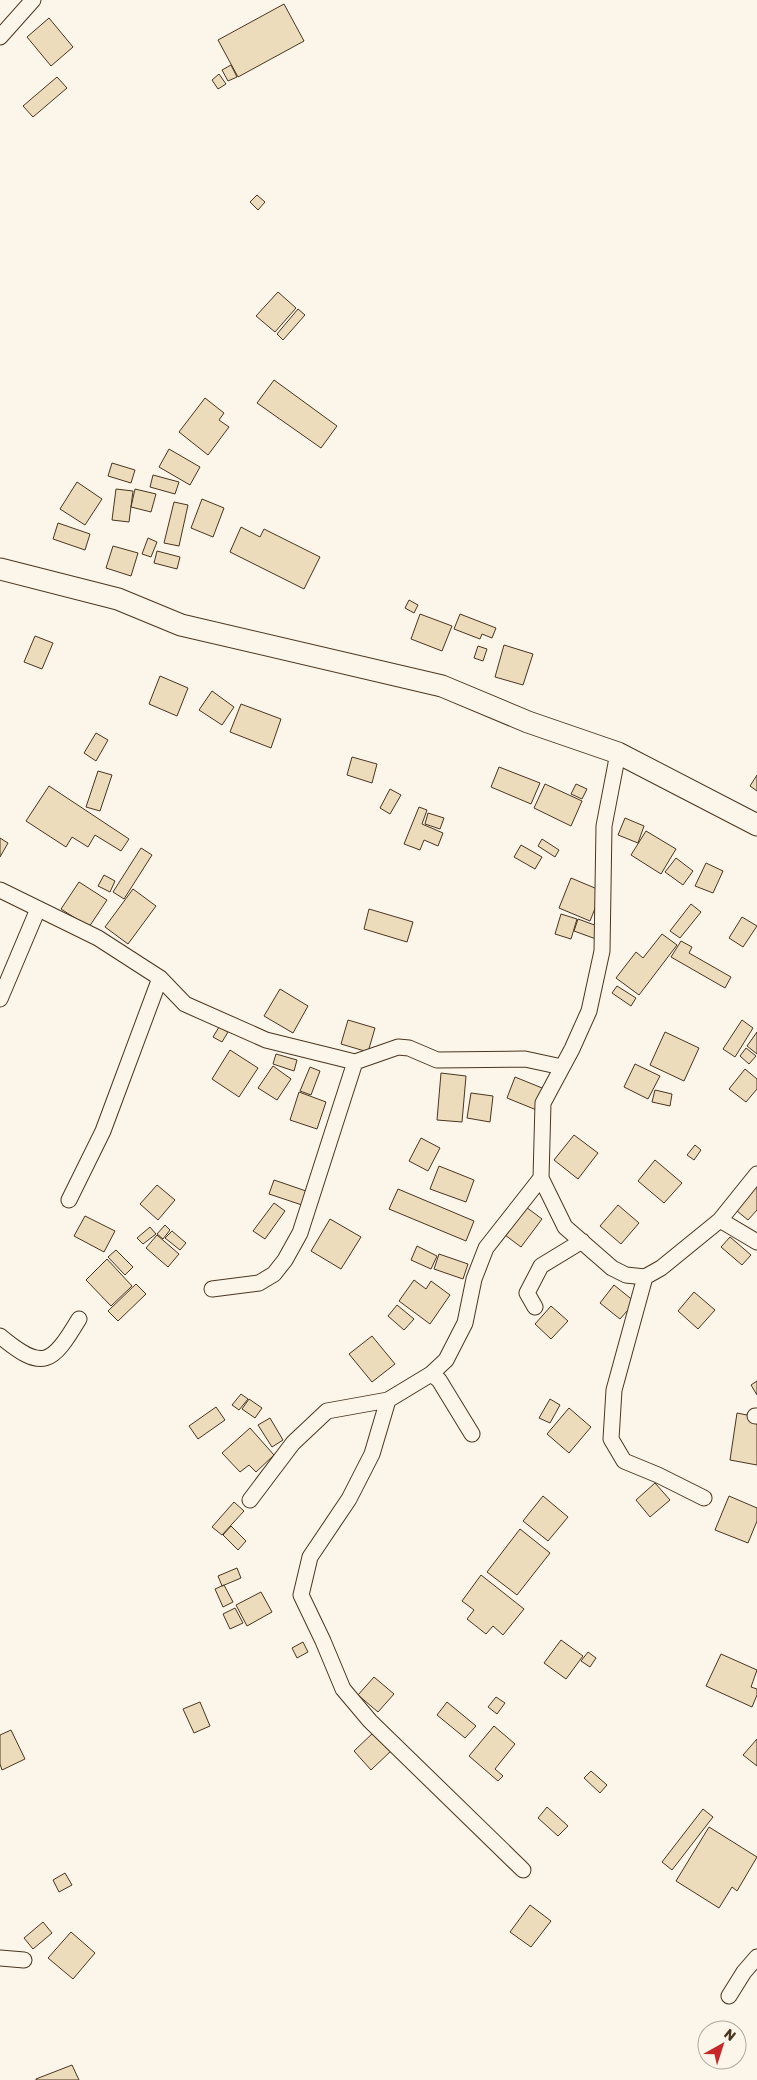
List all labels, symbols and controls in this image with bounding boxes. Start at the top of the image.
north arrow [697,2020,747,2070]
text: N [721,2026,739,2045]

